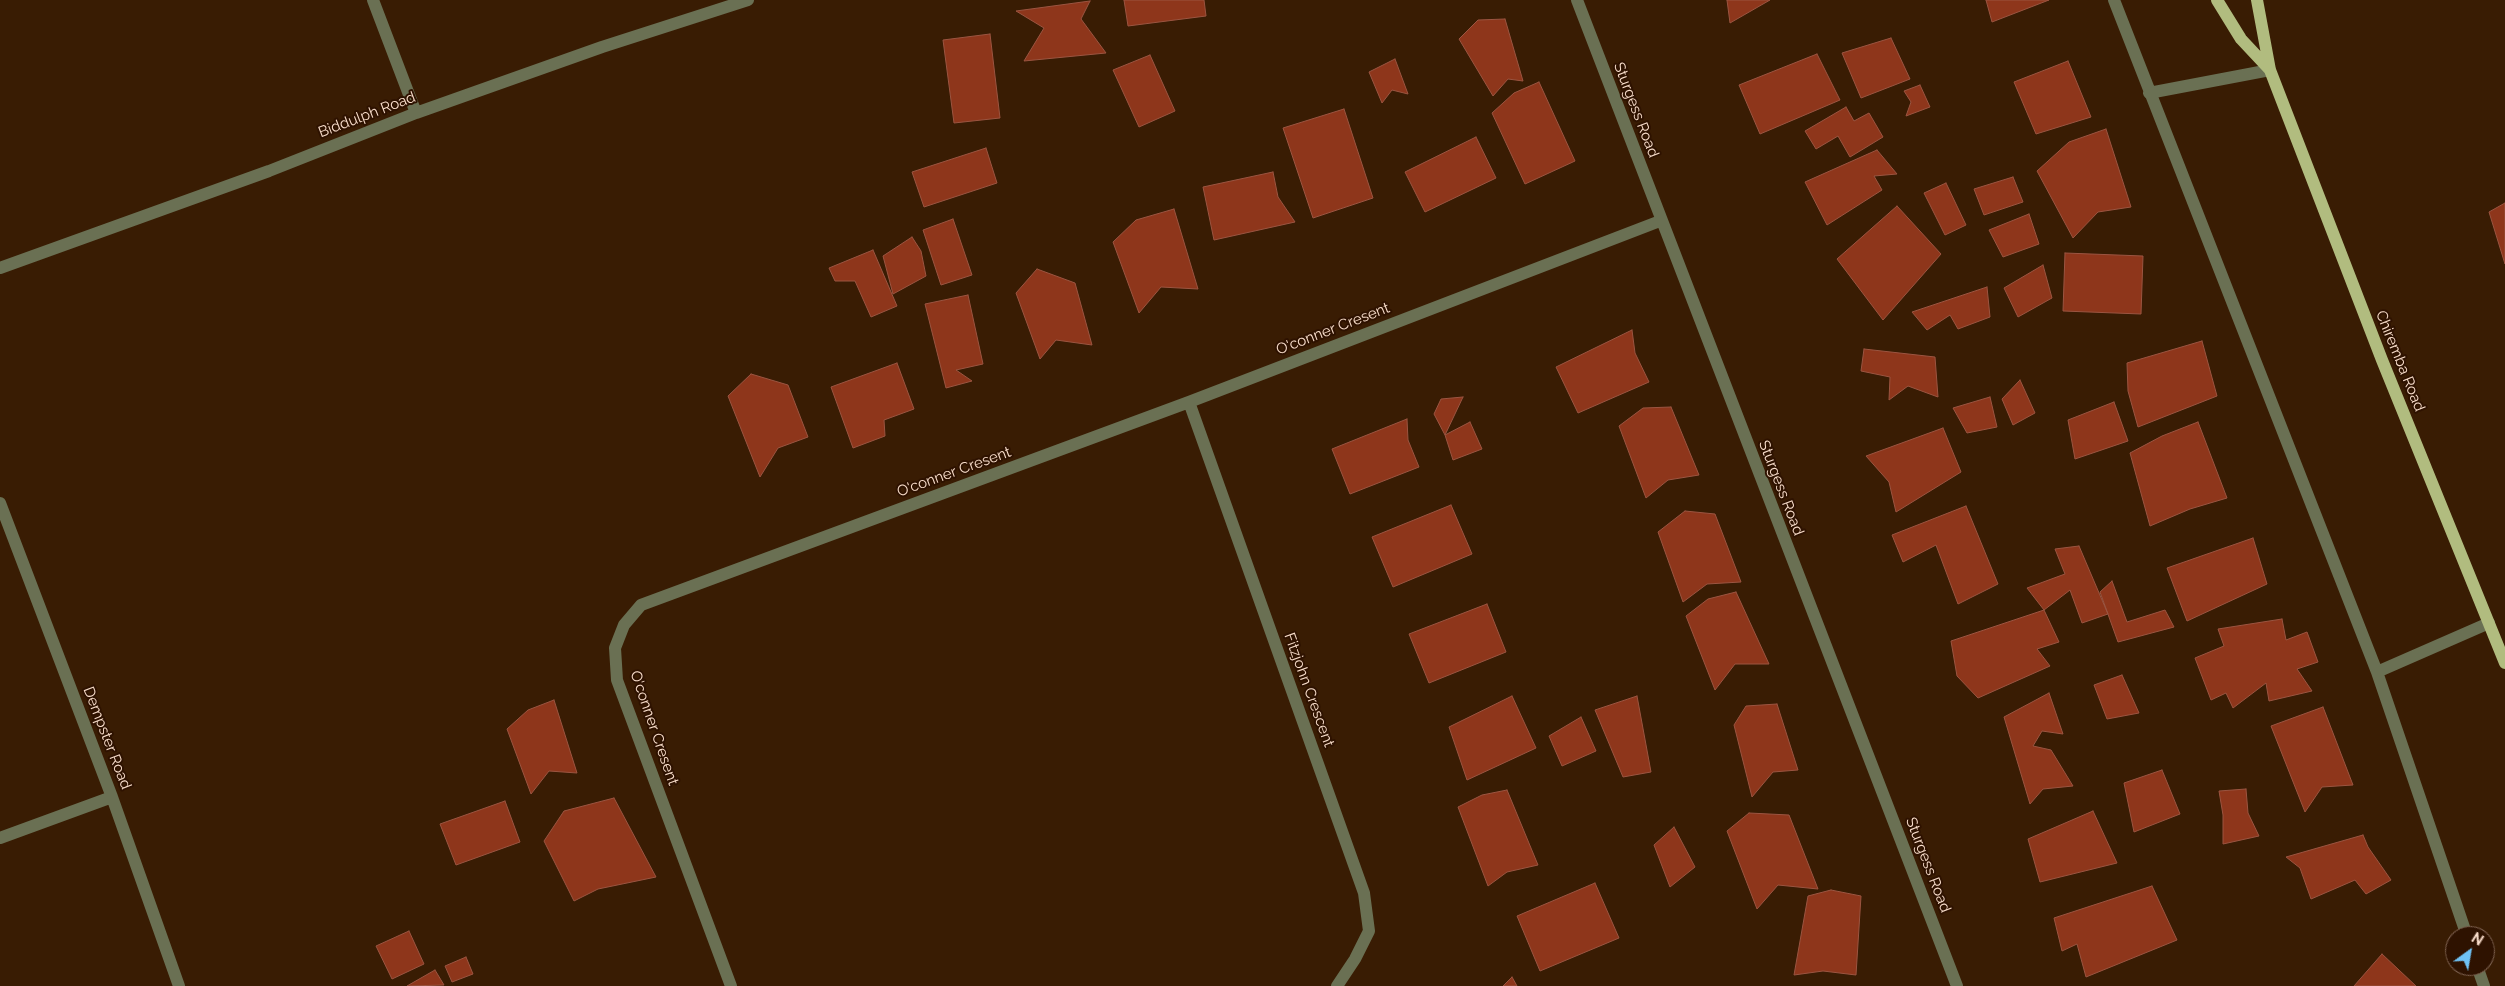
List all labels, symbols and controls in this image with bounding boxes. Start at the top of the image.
street label: Sturgess Road [1610,60,1662,160]
street label: Biddulph Road [316,88,418,142]
street label: O'conner Cresent [1274,299,1392,359]
street label: Chiremba Road [2372,308,2428,414]
street label: Sturgess Road [1755,438,1807,538]
street label: O'conner Cresent [895,443,1013,501]
street label: Fitzjohn Crescent [1280,630,1338,750]
street label: O'conner Cresent [626,668,682,788]
street label: Dempster Road [79,684,135,792]
street label: Sturgess Road [1902,815,1954,915]
north arrow [2445,926,2495,976]
text: N [2469,930,2486,949]

